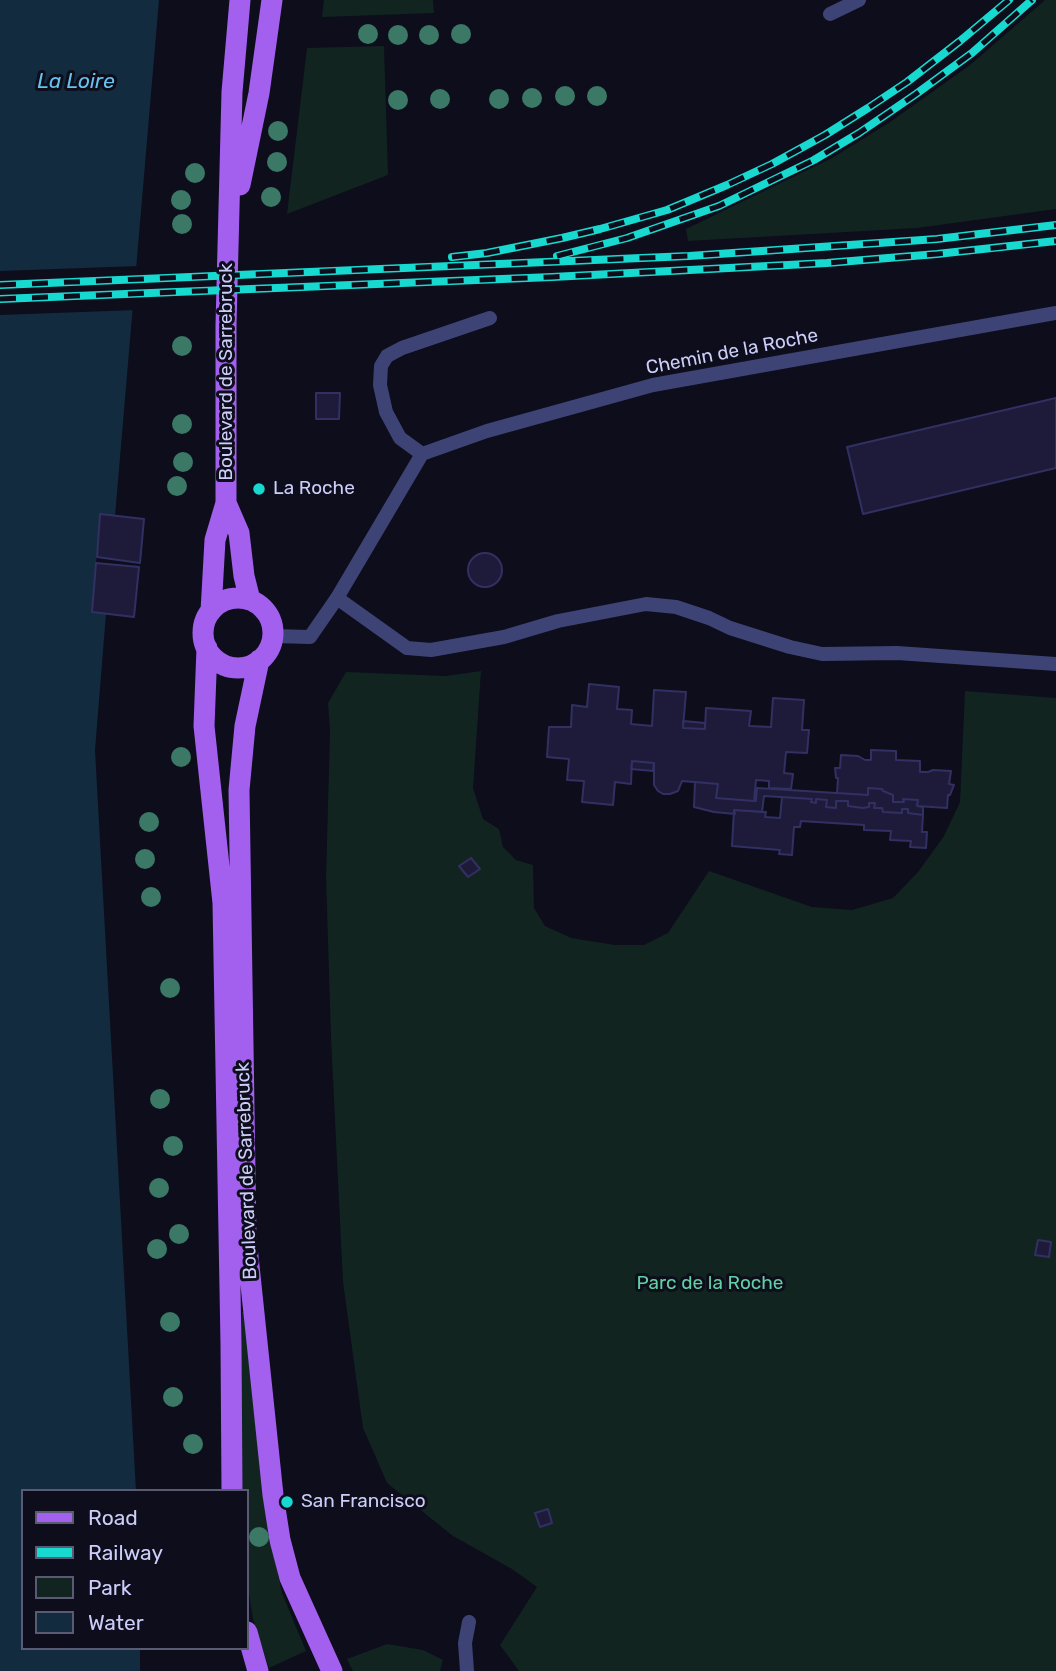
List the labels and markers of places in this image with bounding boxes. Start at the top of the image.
place label: La Roche [273,478,355,500]
marker: La Roche [251,481,267,497]
place label: San Francisco [301,1491,426,1513]
marker: San Francisco [279,1494,295,1510]

